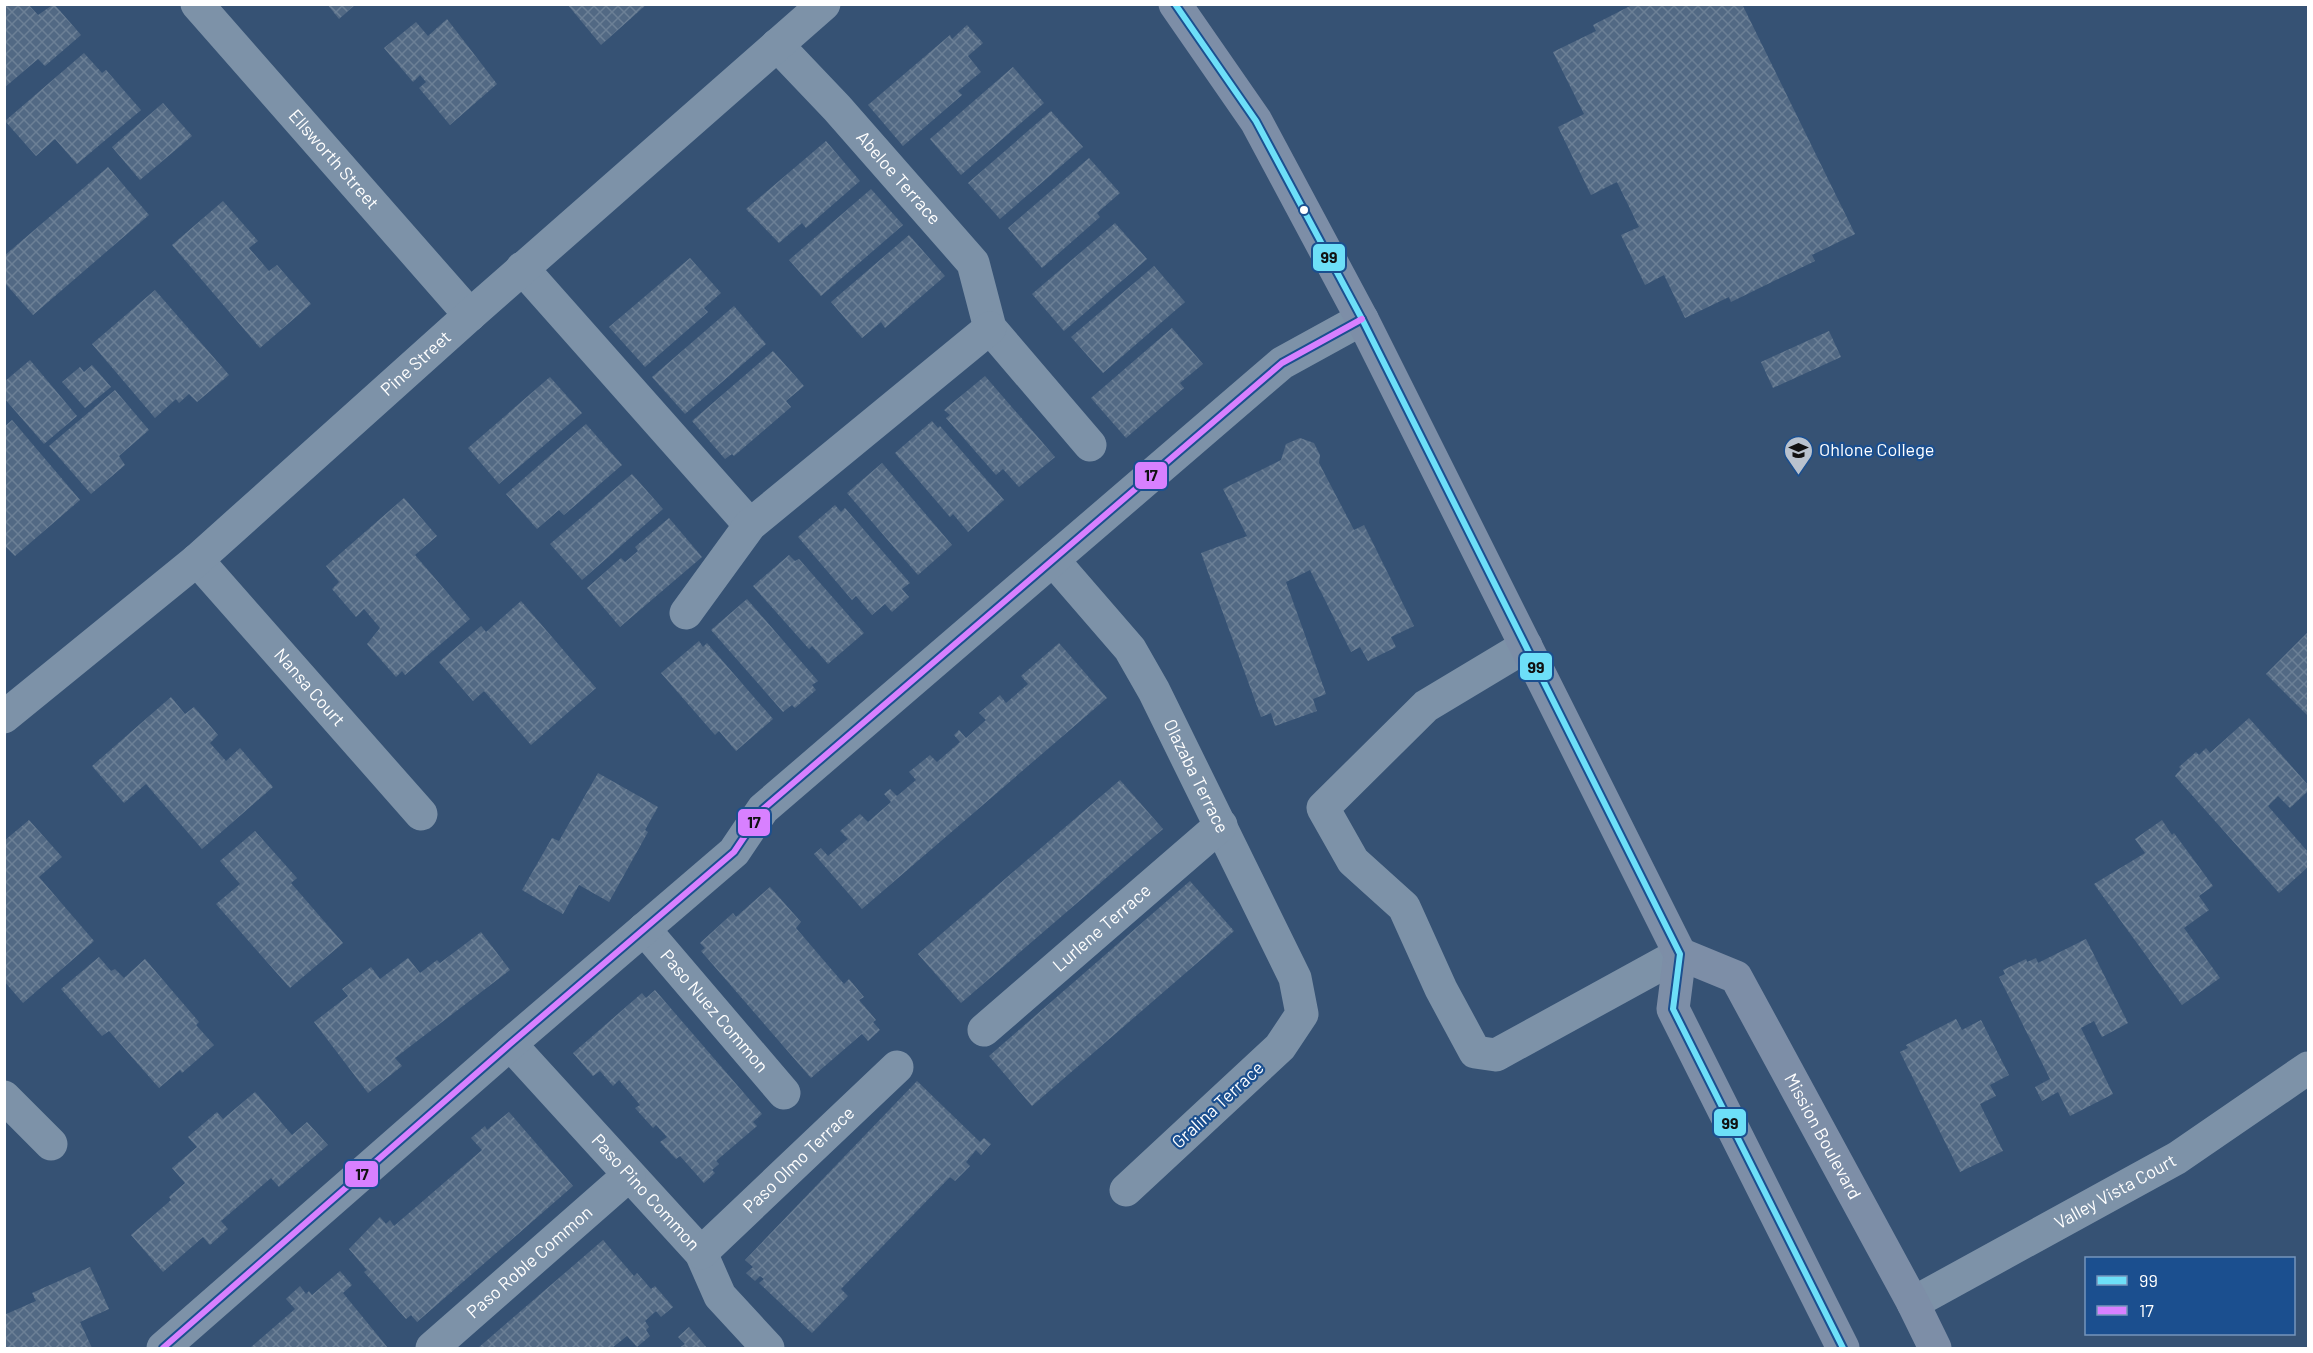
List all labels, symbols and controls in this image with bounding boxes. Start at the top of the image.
street label: Ellsworth Street [285,104,384,213]
street label: Abeloe Terrace [852,126,946,229]
unlabelled marker [1298,204,1310,216]
line badge: 99 [1312,243,1346,272]
text: 99 [1321,247,1338,266]
street label: Pine Street [375,325,455,400]
school or university icon: Ohlone College [1782,434,1814,476]
place label: Ohlone College [1819,438,1934,460]
line badge: 17 [1134,461,1168,490]
text: 17 [1144,465,1158,484]
street label: Nansa Court [270,643,350,730]
line badge: 99 [1519,652,1553,681]
text: 99 [1528,657,1545,676]
street label: Olazaba Terrace [1160,715,1234,836]
line badge: 17 [737,808,771,837]
text: 17 [747,812,761,831]
street label: Lurlene Terrace [1048,879,1155,976]
street label: Paso Nuez Common [656,944,774,1077]
street label: Gralina Terrace [1167,1056,1268,1152]
street label: Mission Boulevard [1780,1069,1867,1203]
street label: Paso Olmo Terrace [738,1101,858,1217]
line badge: 99 [1713,1108,1747,1137]
text: 99 [1722,1113,1739,1132]
street label: Paso Pino Common [588,1129,705,1255]
street label: Valley Vista Court [2050,1149,2180,1233]
line badge: 17 [344,1160,379,1188]
text: 17 [355,1164,369,1183]
street label: Paso Roble Common [462,1200,596,1322]
legend [2085,1257,2295,1335]
text: 99 [2139,1269,2158,1291]
text: 17 [2139,1299,2154,1321]

